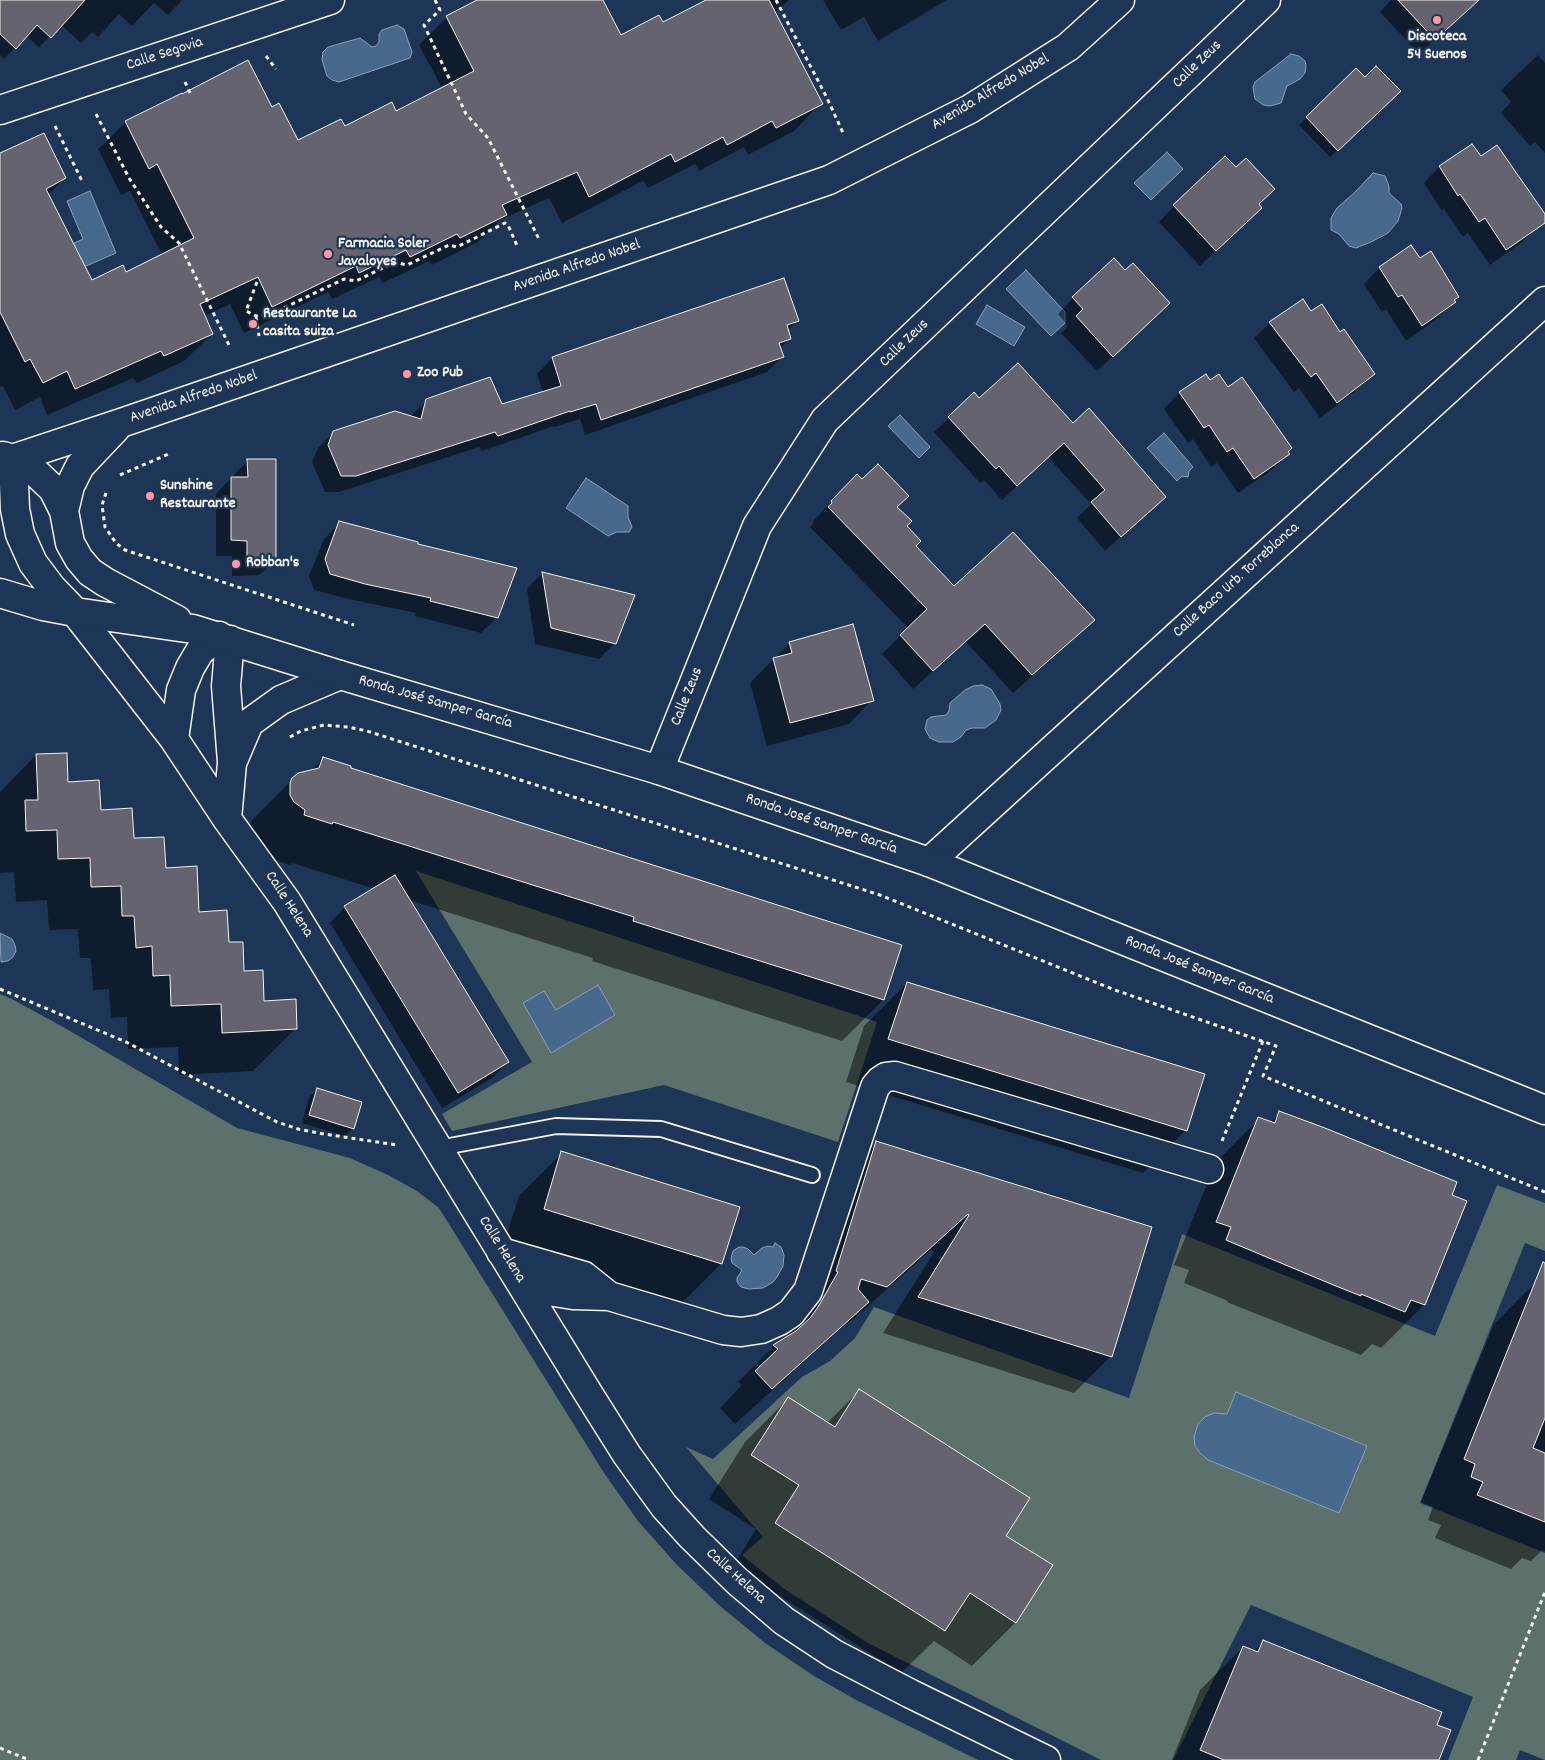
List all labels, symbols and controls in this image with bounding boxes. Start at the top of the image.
marker: Discoteca 54 Suenos [1431,14,1443,26]
place label: Discoteca 54 Suenos [1407,28,1467,66]
street label: Calle Segovia [124,34,206,76]
street label: Calle Zeus [1169,37,1227,93]
street label: Avenida Alfredo Nobel [929,50,1053,136]
place label: Farmacia Soler Javaloyes [338,235,429,273]
street label: Avenida Alfredo Nobel [511,236,643,298]
marker: Farmacia Soler Javaloyes [322,248,334,260]
place label: Restaurante La casita suiza [263,305,356,343]
street label: Calle Zeus [876,316,934,372]
marker: Restaurante La casita suiza [247,318,259,330]
place label: Zoo Pub [417,364,463,384]
street label: Avenida Alfredo Nobel [128,367,260,429]
marker: Zoo Pub [401,368,413,380]
place label: Sunshine Restaurante [160,477,236,515]
marker: Sunshine Restaurante [144,490,156,502]
street label: Calle Baco Urb. Torreblanca [1170,519,1304,643]
place label: Robban's [246,554,300,574]
marker: Robban's [230,558,242,570]
street label: Calle Zeus [668,665,708,729]
street label: Ronda José Samper García [356,672,514,734]
street label: Ronda José Samper García [743,790,899,860]
street label: Calle Helena [260,868,316,942]
street label: Ronda José Samper García [1122,932,1276,1010]
street label: Calle Helena [473,1213,529,1287]
street label: Calle Helena [701,1545,769,1609]

